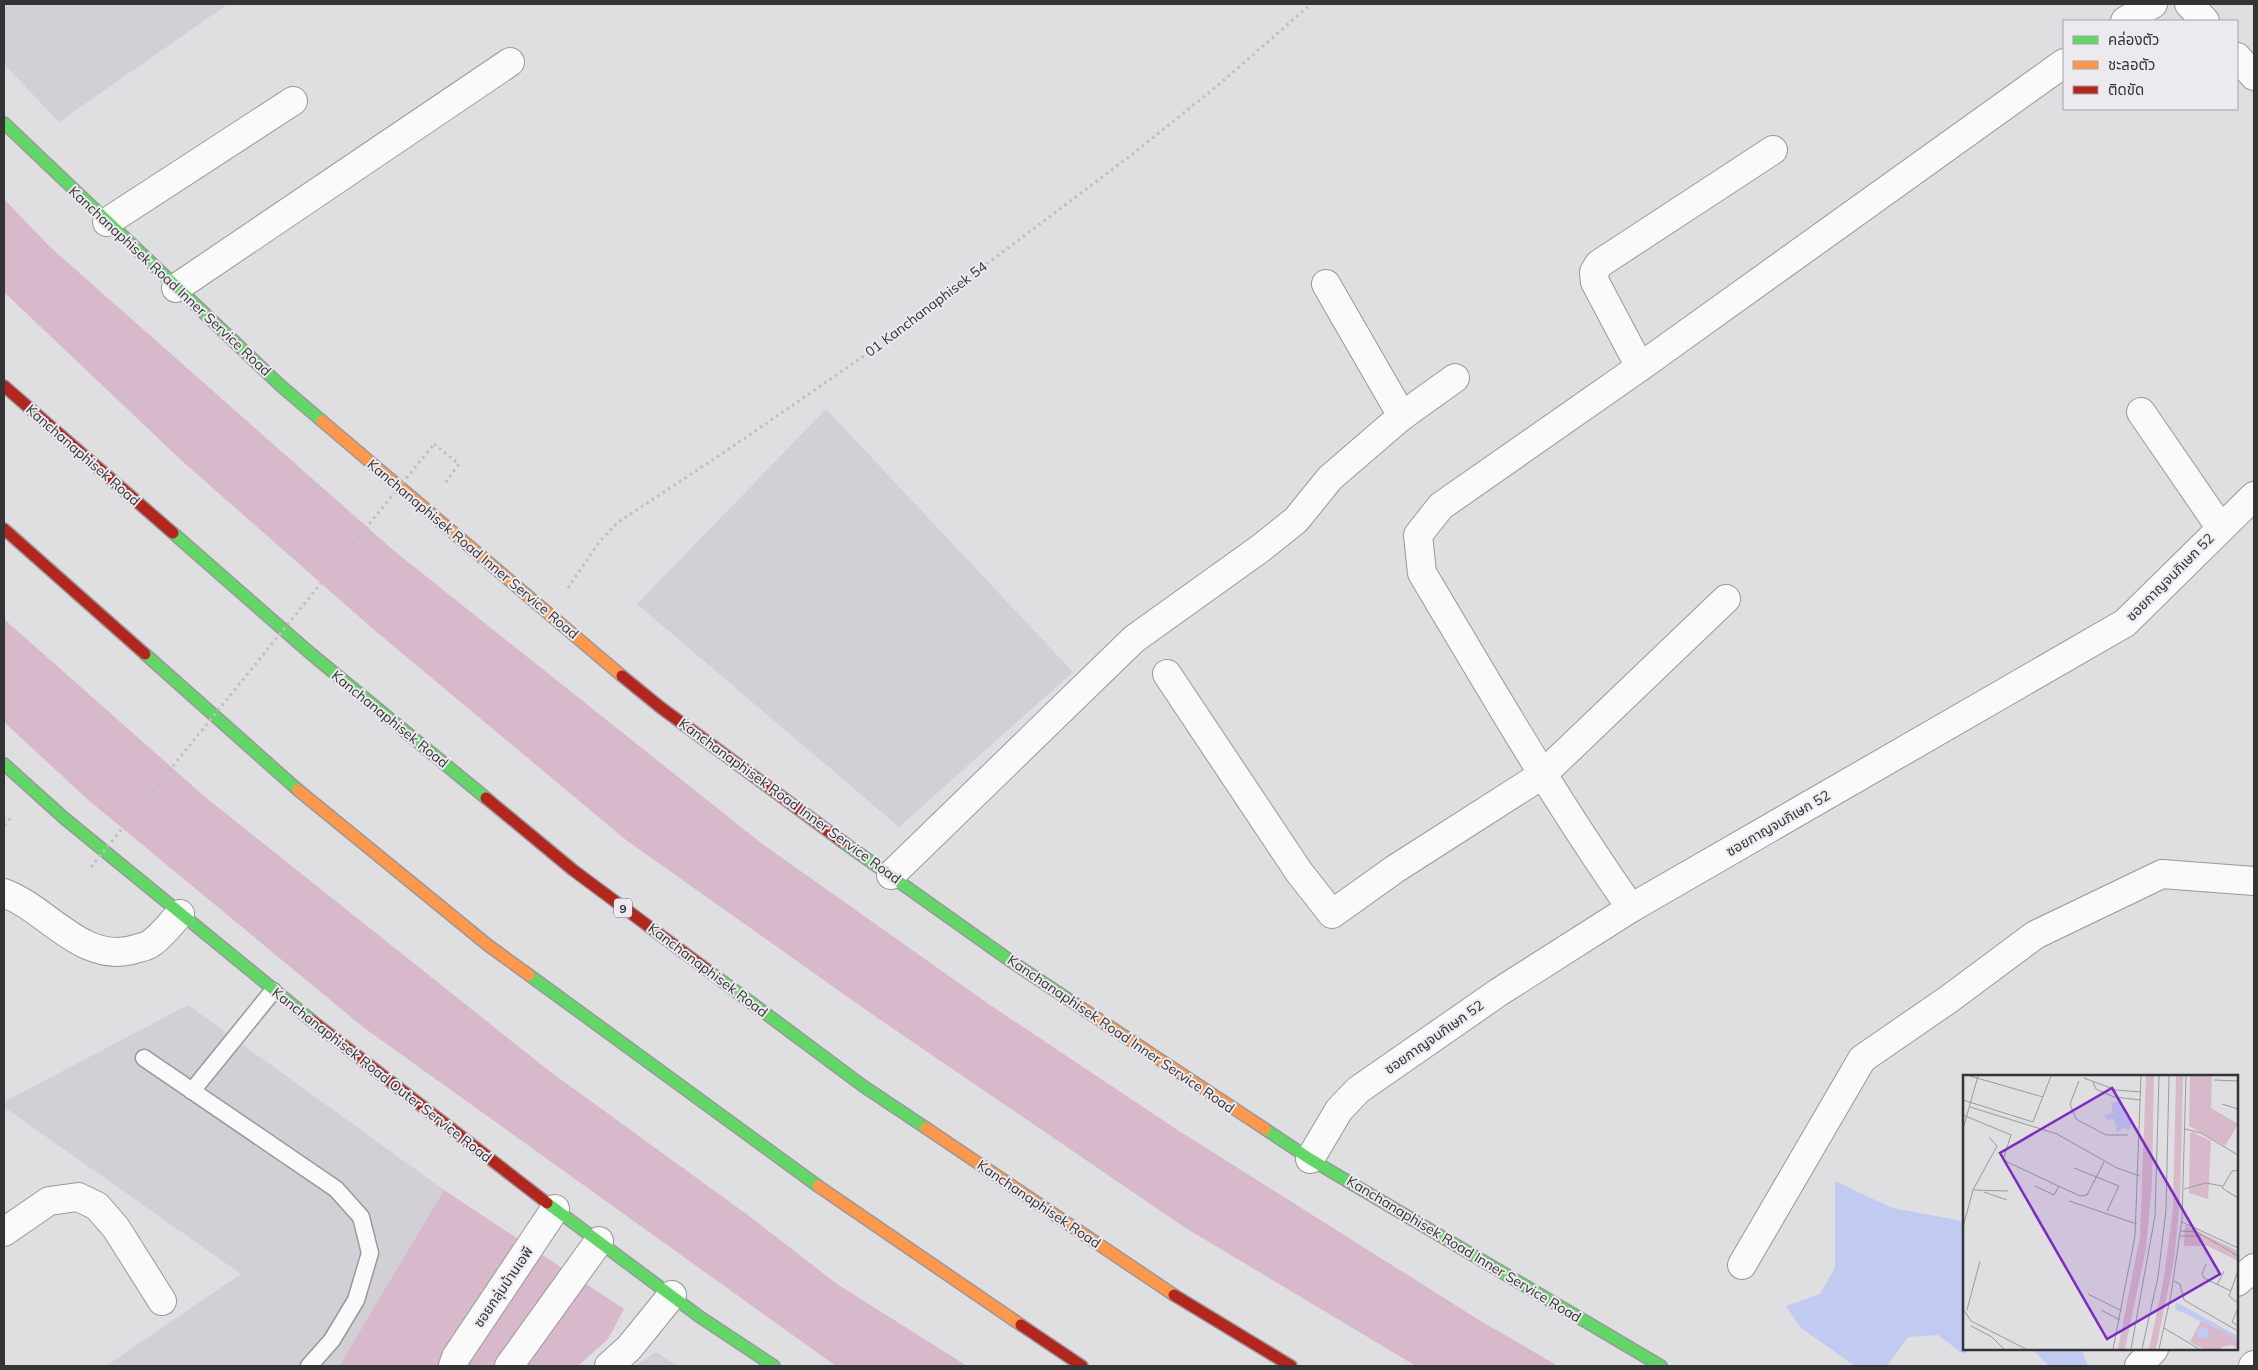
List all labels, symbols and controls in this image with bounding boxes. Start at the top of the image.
legend [2063,20,2238,110]
text: คล่องตัว [2108,30,2159,49]
text: ชะลอตัว [2108,55,2155,74]
text: ติดขัด [2108,80,2144,99]
street label: Kanchanaphisek Road Inner Service Road [65,182,275,380]
street label: 01 Kanchanaphisek 54 [861,257,991,361]
street label: Kanchanaphisek Road [22,401,144,509]
street label: Kanchanaphisek Road Inner Service Road [364,455,582,643]
street label: ซอยกาญจนภิเษก 52 [2122,529,2218,625]
street label: Kanchanaphisek Road [328,666,452,772]
street label: Kanchanaphisek Road Inner Service Road [675,714,905,888]
street label: ซอยกาญจนภิเษก 52 [1723,786,1833,860]
road number: 9 [614,898,632,918]
street label: Kanchanaphisek Road [645,919,771,1021]
street label: Kanchanaphisek Road Inner Service Road [1004,951,1238,1117]
street label: Kanchanaphisek Road Outer Service Road [268,984,496,1166]
street label: ซอยกาญจนภิเษก 52 [1381,996,1487,1078]
inset map [1963,1075,2238,1350]
street label: Kanchanaphisek Road [974,1156,1104,1252]
street label: Kanchanaphisek Road Inner Service Road [1344,1172,1584,1326]
street label: ซอยกลุ่มบ้านเอพี [469,1243,537,1331]

